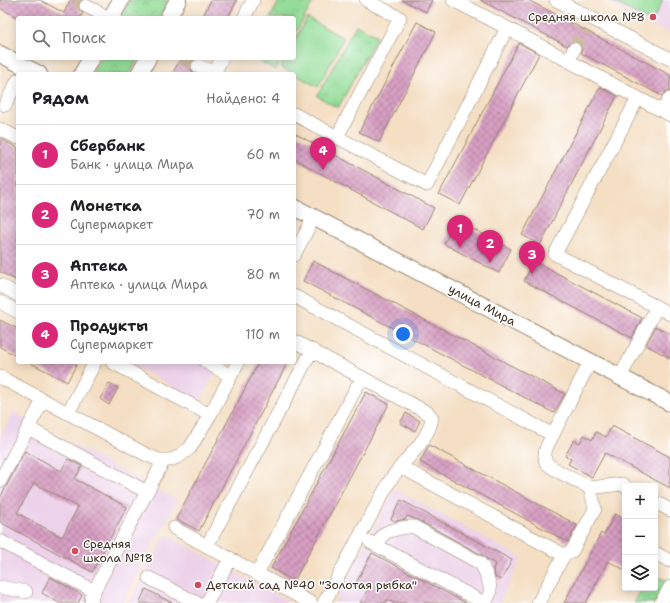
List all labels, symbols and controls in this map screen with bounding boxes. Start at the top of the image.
place label: Средняя школа №8 [528,9,645,25]
marker: Средняя школа №8 [648,12,658,22]
search box [16,16,296,60]
icon: search [30,27,52,49]
text: Поиск [62,28,106,48]
text: Рядом [32,87,89,109]
text: Найдено: 4 [206,90,280,107]
text: Сбербанк [70,136,145,156]
pin: 4 [310,137,336,170]
text: 1 [42,146,48,163]
text: 60 m [247,146,280,163]
text: Банк · улица Мира [70,156,194,173]
text: Монетка [70,196,142,216]
text: 2 [40,206,50,223]
text: 70 m [246,206,280,223]
pin: 1 [447,215,473,248]
text: Супермаркет [70,216,153,233]
pin: 2 [477,230,503,263]
pin: 3 [519,241,545,274]
text: Аптека [70,256,128,276]
text: 3 [40,266,50,283]
text: 80 m [246,266,280,283]
text: Аптека · улица Мира [70,276,208,293]
street label: улица Мира [446,281,519,330]
text: Продукты [70,316,148,336]
your location [393,324,413,344]
text: 4 [40,326,50,343]
text: 110 m [245,326,280,343]
text: Супермаркет [70,336,153,353]
map controls [622,483,658,591]
button: + [622,483,658,519]
button: − [622,519,658,555]
place label: Средняя школа №18 [83,536,153,566]
marker: Средняя школа №18 [70,546,80,556]
button: layers [622,555,658,591]
place label: Детский сад №40 "Золотая рыбка" [206,577,417,593]
marker: Детский сад №40 "Золотая рыбка" [193,580,203,590]

